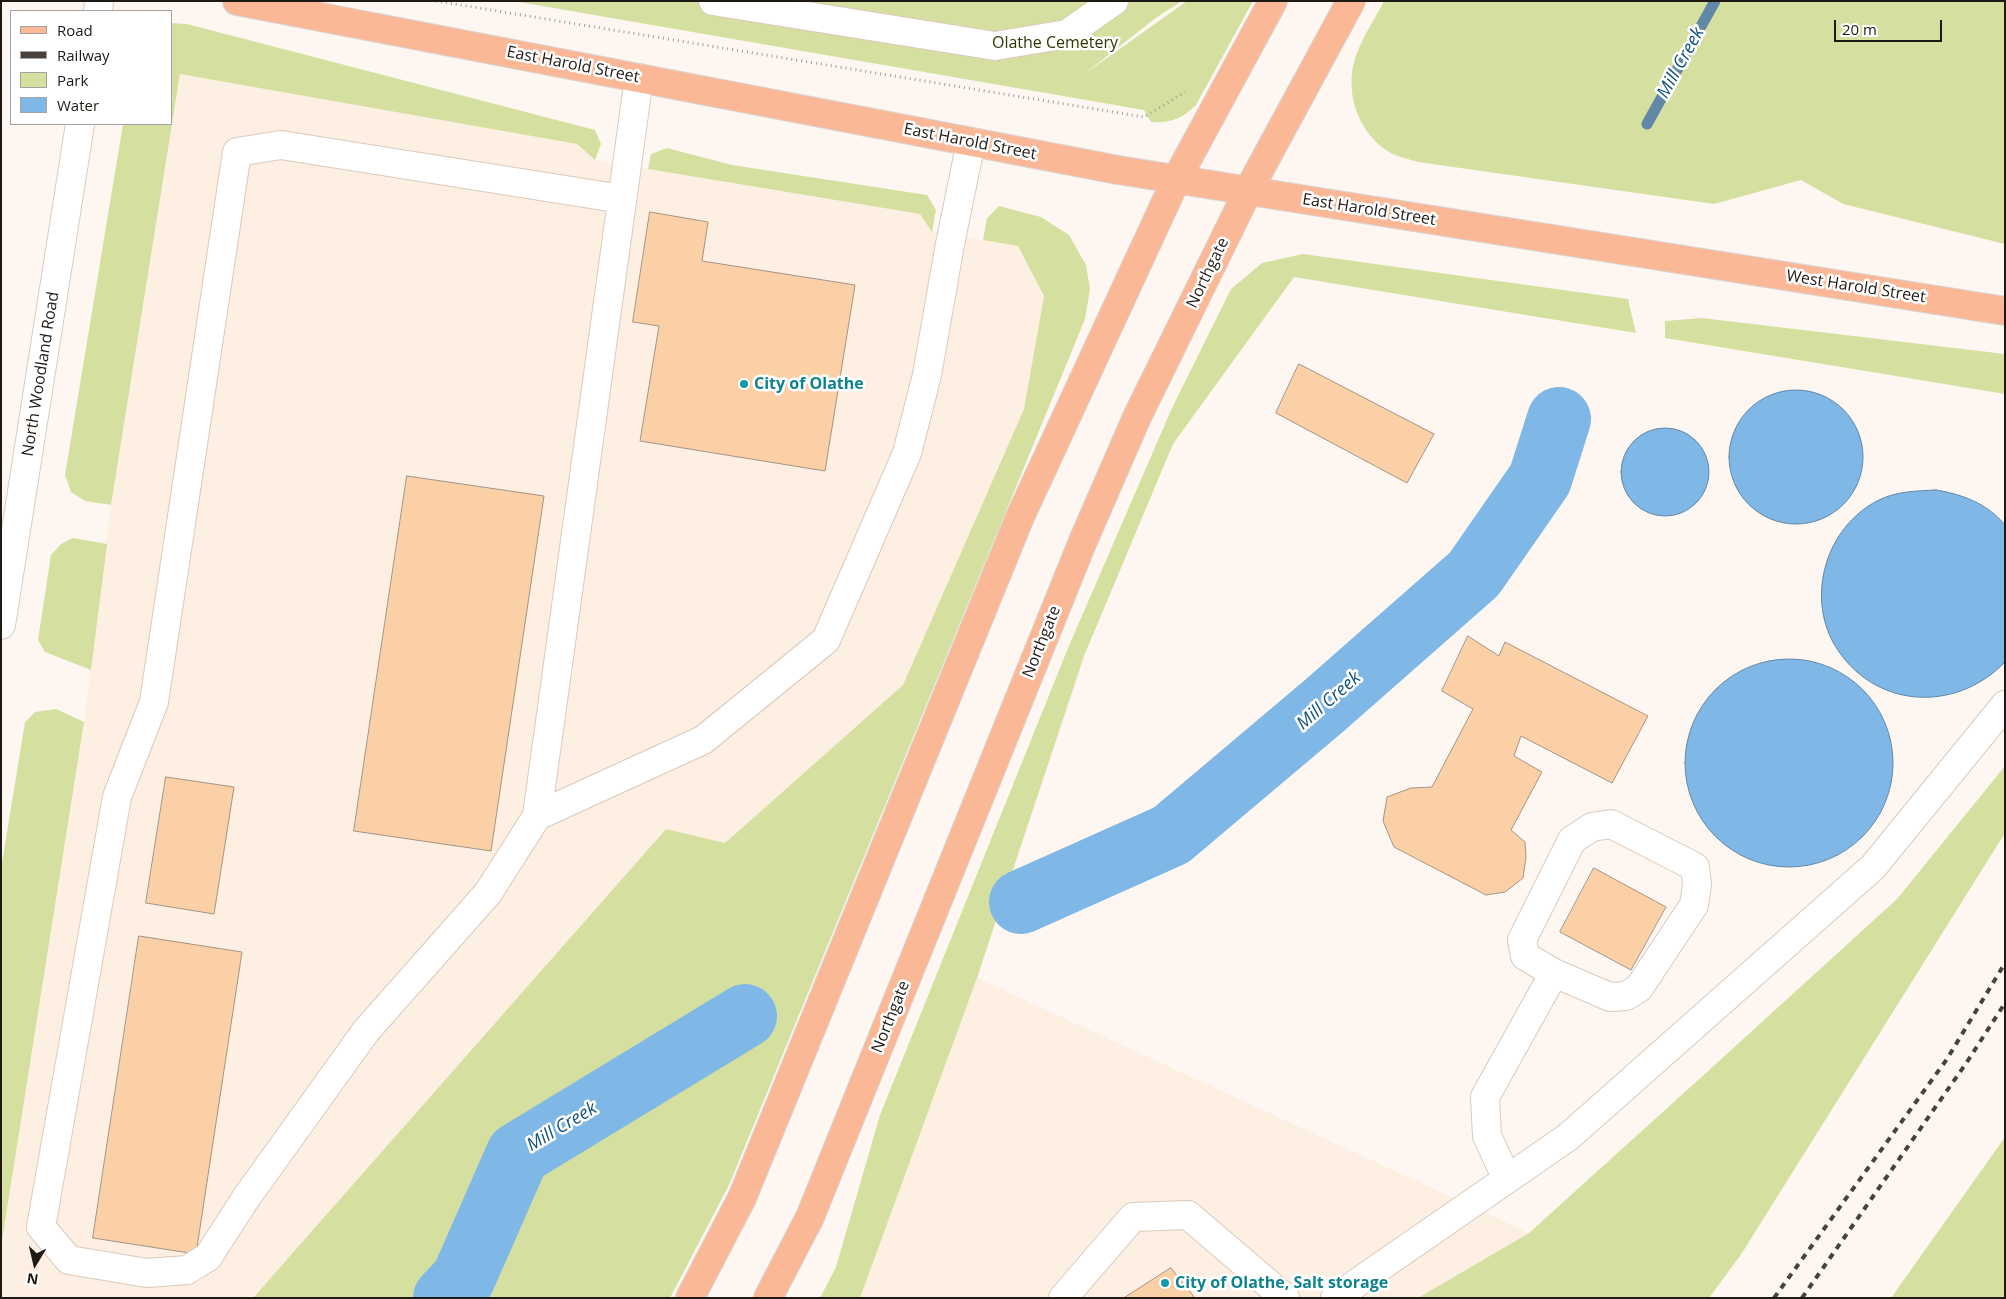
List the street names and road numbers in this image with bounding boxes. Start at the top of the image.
street label: East Harold Street [505,43,641,87]
street label: East Harold Street [902,120,1038,164]
street label: East Harold Street [1301,190,1437,230]
street label: Northgate [1183,235,1233,311]
street label: West Harold Street [1785,267,1927,307]
street label: North Woodland Road [18,290,64,458]
street label: Northgate [1019,603,1065,681]
street label: Northgate [868,978,914,1056]

